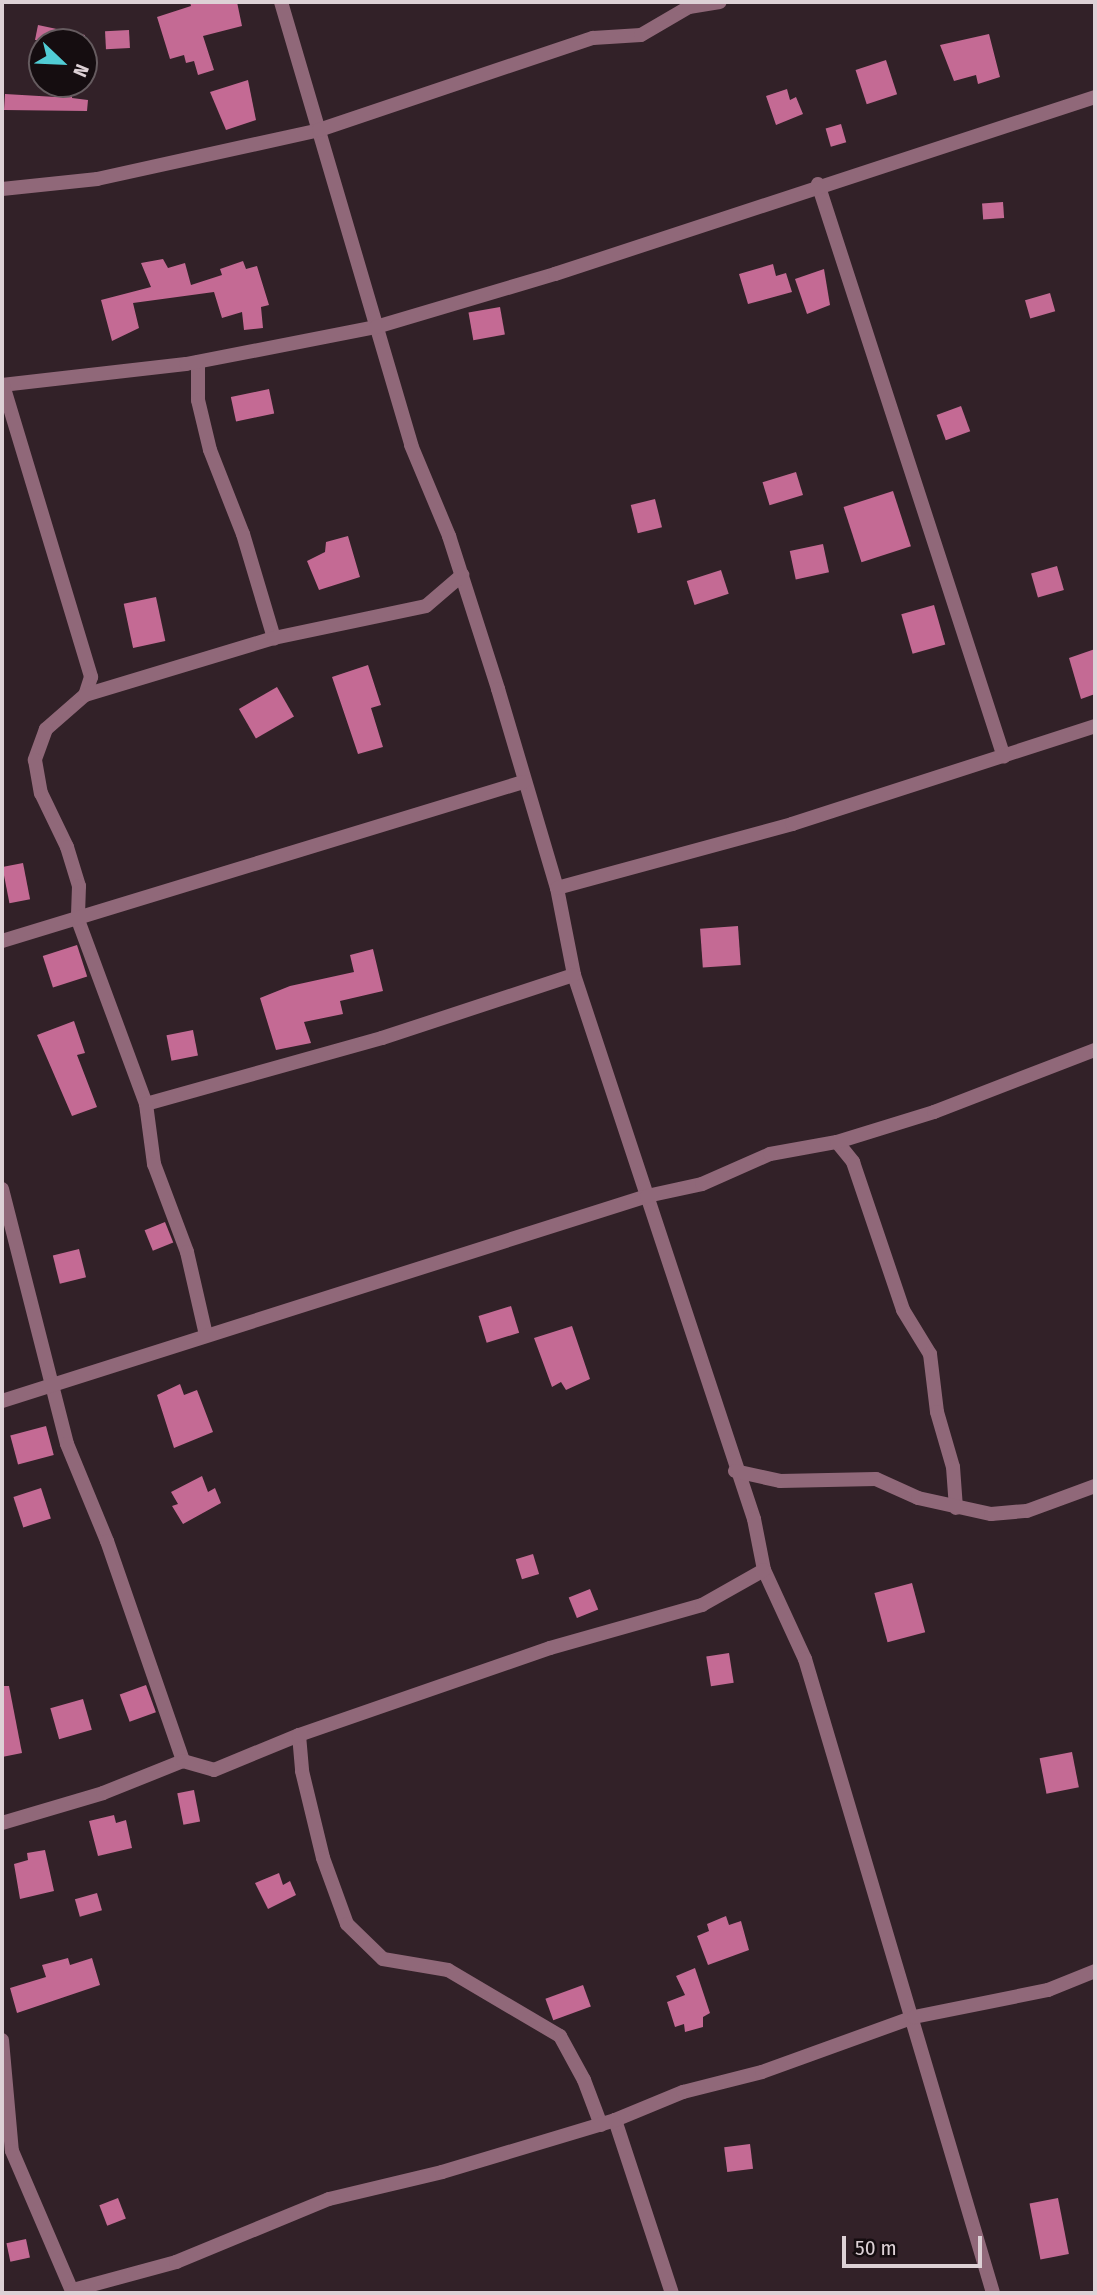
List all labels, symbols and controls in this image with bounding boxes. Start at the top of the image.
north arrow [28,28,98,98]
text: N [68,61,94,80]
scale bar [845,2222,985,2266]
text: 50 m [855,2235,897,2261]

